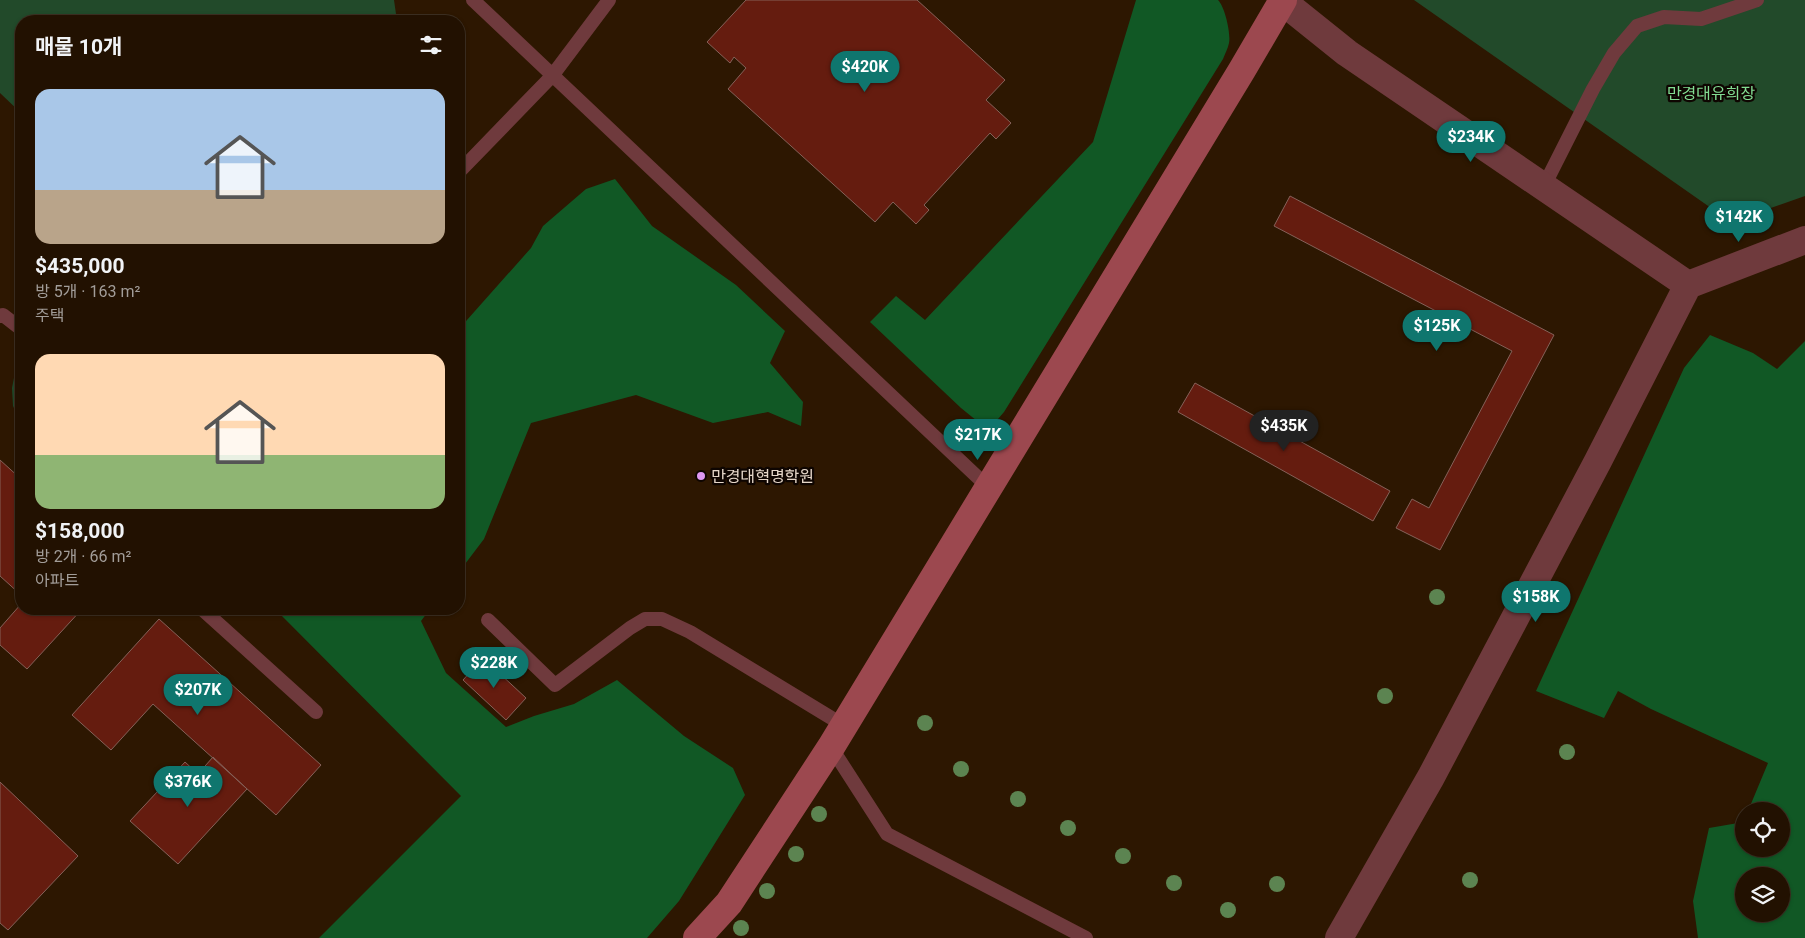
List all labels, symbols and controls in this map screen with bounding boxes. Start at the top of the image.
icon: filters [417,31,445,59]
text: 매물 10개 [35,35,122,59]
pin: $420K [830,51,900,93]
text: $420K [842,57,888,76]
park label: 만경대유희장 [1667,84,1755,103]
pin: $234K [1436,120,1506,163]
icon: home [195,122,285,212]
text: $234K [1448,127,1494,146]
pin: $142K [1704,200,1774,243]
text: $142K [1716,207,1762,226]
text: $435,000 [35,254,125,278]
text: 방 5개 · 163 m² [35,282,140,301]
text: 주택 [35,306,64,325]
pin: $125K [1402,310,1472,352]
text: $125K [1414,316,1460,335]
icon: home [195,387,285,477]
pin: $435K [1249,410,1319,452]
text: $435K [1261,416,1307,435]
pin: $217K [943,418,1013,461]
text: $217K [955,425,1001,444]
place label: 만경대혁명학원 [711,467,814,486]
marker: 만경대혁명학원 [695,470,707,482]
text: $158,000 [35,519,125,543]
text: 방 2개 · 66 m² [35,547,131,566]
text: 아파트 [35,571,79,590]
pin: $158K [1501,580,1571,623]
text: $158K [1513,587,1559,606]
pin: $228K [459,646,529,689]
text: $228K [471,653,517,672]
pin: $207K [163,674,233,716]
text: $207K [175,680,221,699]
pin: $376K [153,766,223,808]
text: $376K [165,772,211,791]
map controls [1735,802,1790,922]
button: locate [1735,802,1790,857]
button: layers [1735,867,1790,922]

